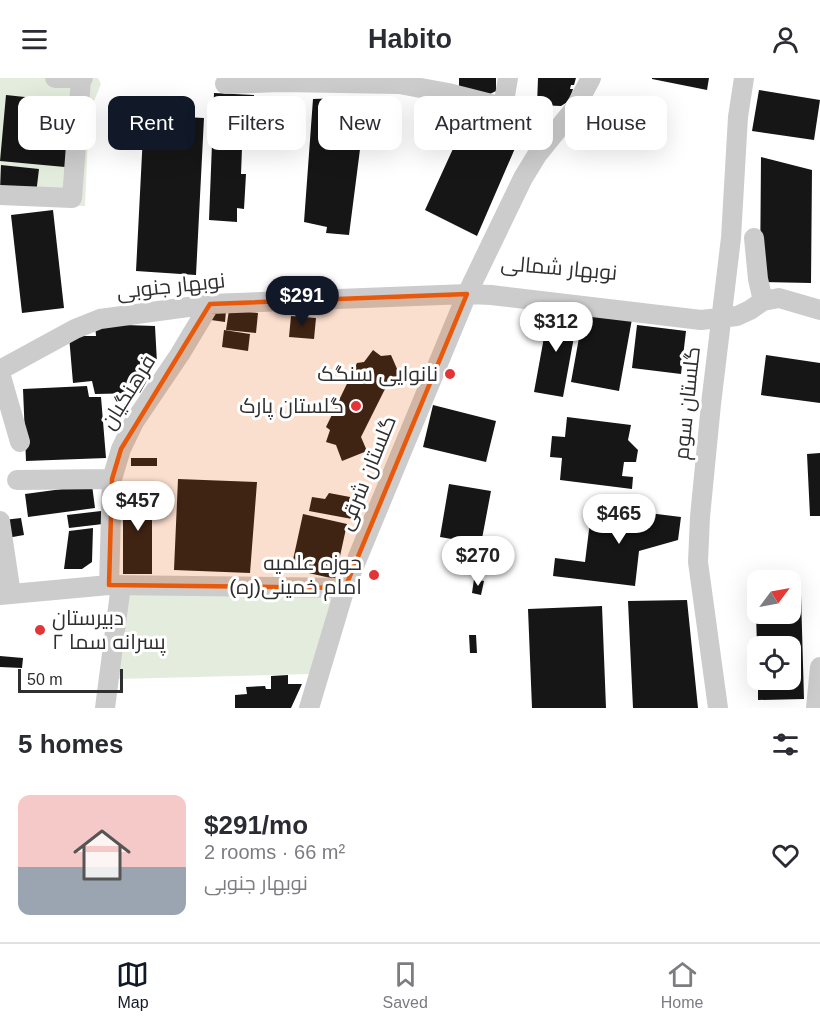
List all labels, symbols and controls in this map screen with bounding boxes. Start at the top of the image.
icon: menu [18,23,51,56]
icon: person [769,23,802,56]
text: Habito [368,24,452,54]
chip: Buy [18,96,96,150]
chip: Rent [108,96,195,150]
chip: Filters [207,96,306,150]
chip: New [318,96,402,150]
chip: Apartment [414,96,553,150]
chip: House [565,96,667,150]
street label: نوبهار شمالی [500,251,618,286]
street label: نوبهار جنوبی [116,268,227,305]
pin: $291 [266,276,338,327]
text: $291 [280,284,324,306]
pin: $312 [520,302,592,353]
text: $312 [534,310,578,332]
street label: گلستان سوم [669,345,707,461]
street label: فرهنگیان [96,350,161,434]
place label: نانوایی سنگک [317,362,438,387]
marker: نانوایی سنگک [443,367,457,381]
place label: گلستان پارک [239,394,344,420]
marker: گلستان پارک [349,399,363,413]
street label: گلستان شرقی [333,412,402,534]
pin: $457 [102,481,174,532]
text: $457 [116,489,160,511]
pin: $465 [583,494,655,545]
text: $465 [597,502,641,524]
pin: $270 [442,536,514,587]
text: $270 [456,544,500,566]
place label: حوزه علمیه امام خمینی(ره) [229,551,362,601]
marker: حوزه علمیه امام خمینی(ره) [367,568,381,582]
north arrow [747,570,801,624]
map controls [747,570,801,690]
place label: دبیرستان پسرانه سما ۲ [52,606,166,656]
marker: دبیرستان پسرانه سما ۲ [33,623,47,637]
button: locate [747,636,801,690]
scale bar [18,666,123,694]
text: 50 m [27,671,63,688]
icon: filters [769,728,802,761]
text: 5 homes [18,729,124,759]
text: $291/mo [204,810,308,840]
icon: home [66,819,138,891]
icon: heart [769,839,802,872]
text: 2 rooms · 66 m² [204,841,345,863]
text: نوبهار جنوبی [204,872,308,894]
tab: Map [116,958,149,1012]
tab: Saved [382,958,428,1012]
tab: Home [661,958,703,1012]

